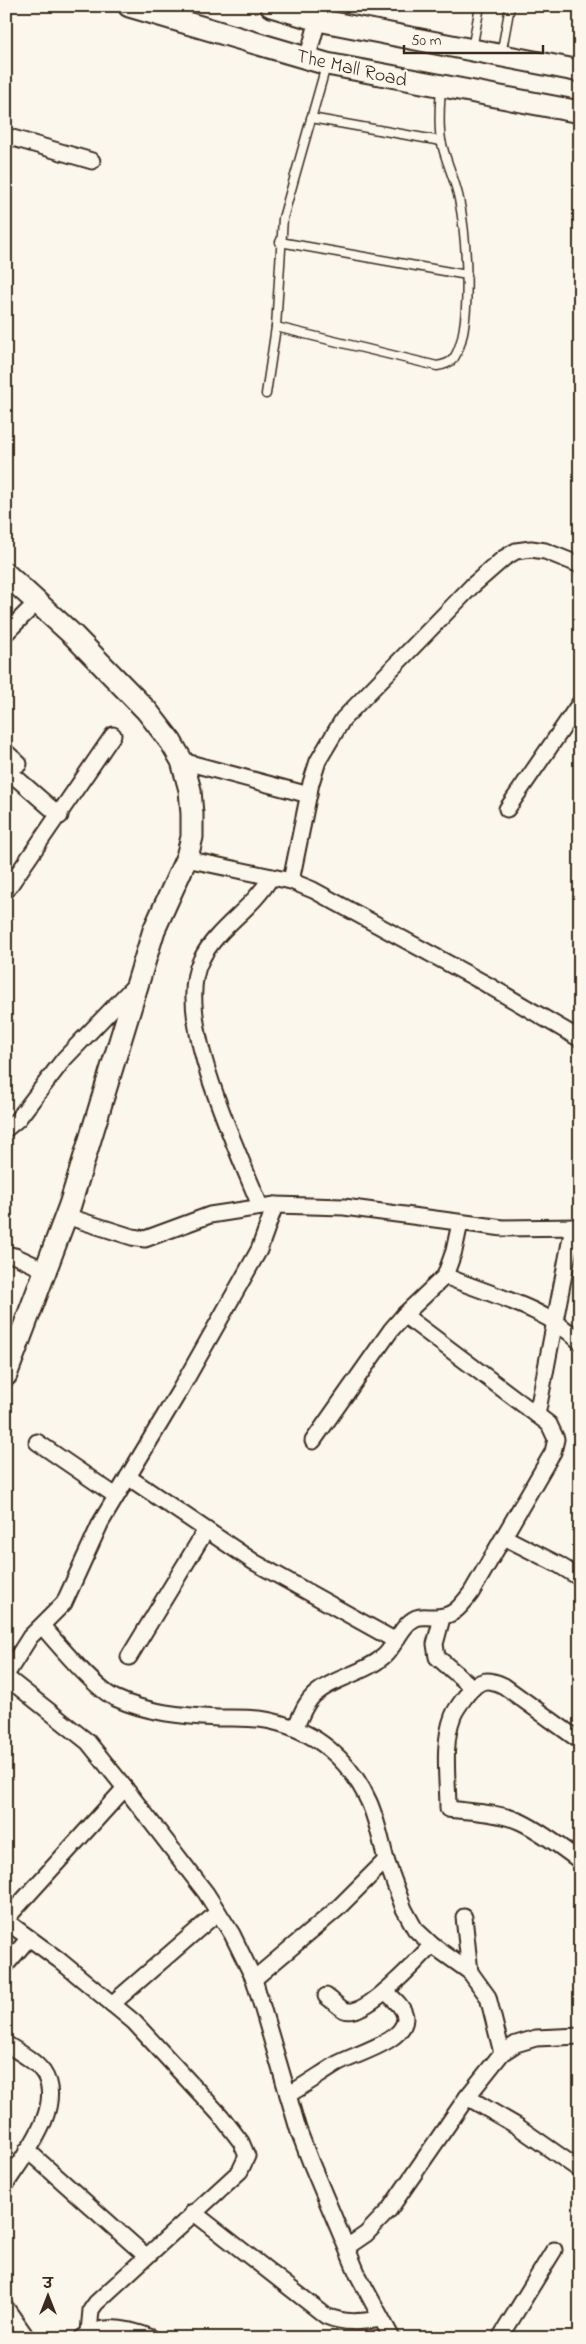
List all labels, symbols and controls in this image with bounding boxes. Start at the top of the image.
scale bar [404,22,542,54]
text: 50 m [411,30,442,52]
street label: The Mall Road [293,43,410,96]
north arrow [22,2272,72,2322]
text: उ [41,2274,54,2295]

